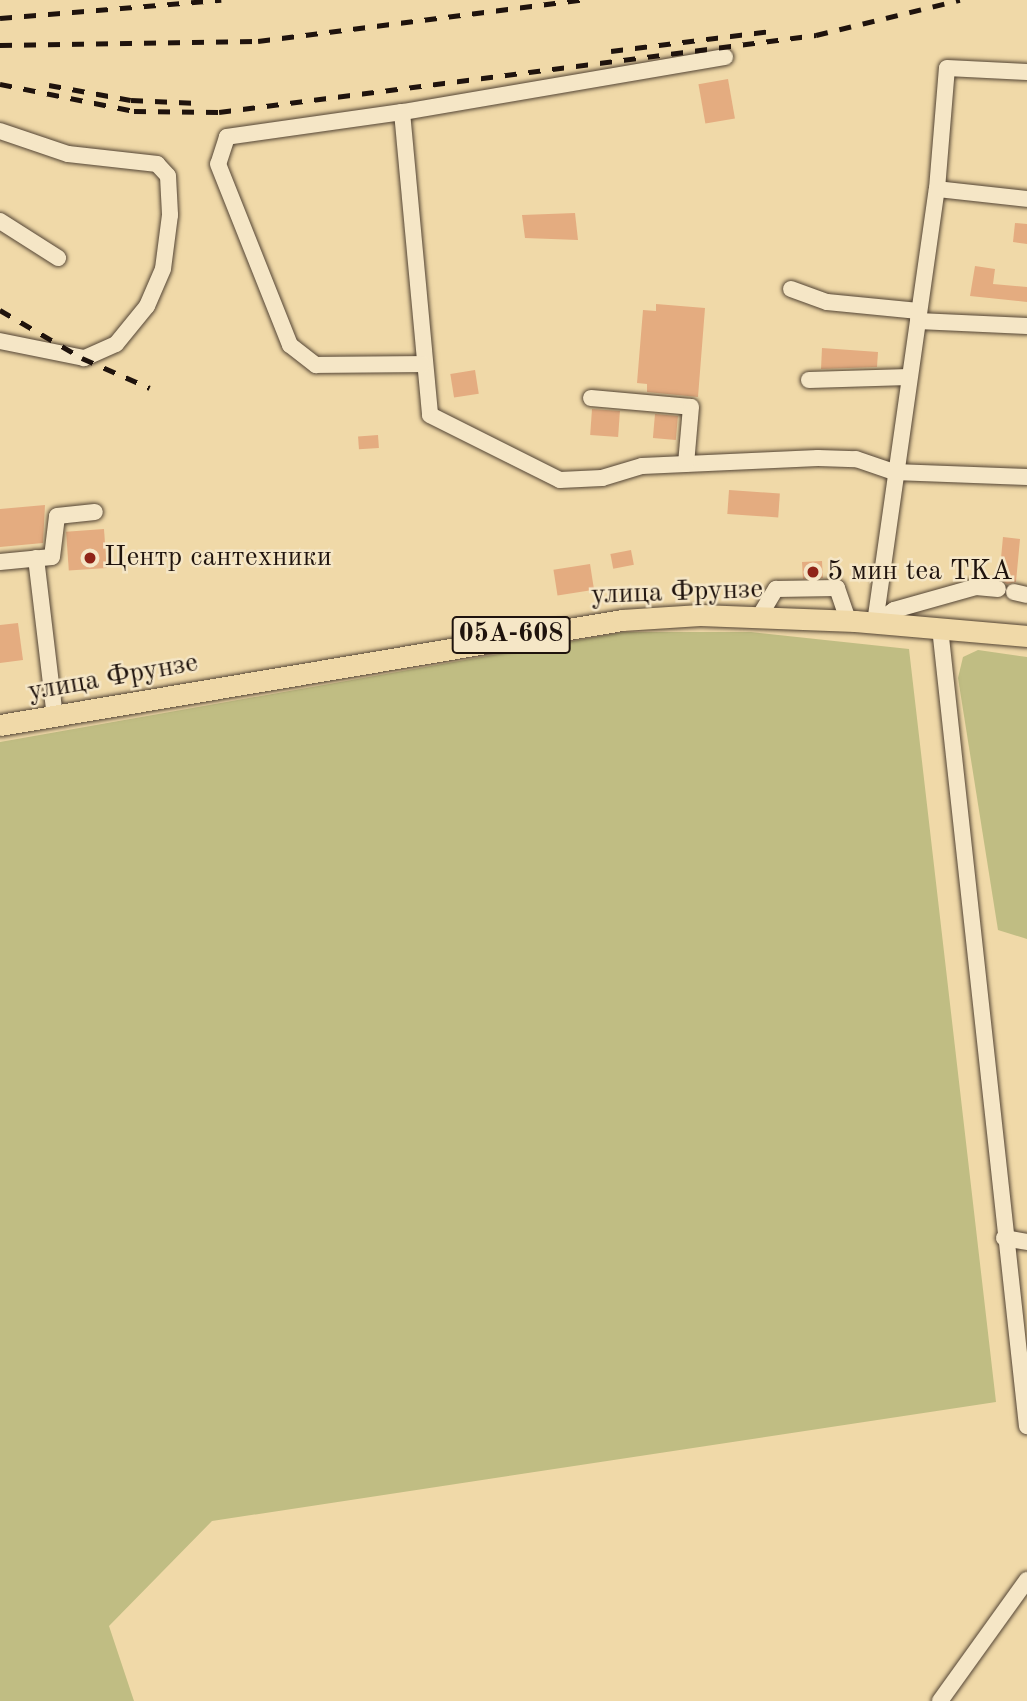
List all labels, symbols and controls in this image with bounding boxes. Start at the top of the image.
place label: Центр сантехники [104,541,332,575]
marker: Центр сантехники [82,550,98,566]
place label: 5 мин tea TKA [827,555,1012,589]
marker: 5 мин tea TKA [805,564,821,580]
street label: улица Фрунзе [590,573,764,613]
road number: 05А-608 [452,612,570,657]
street label: улица Фрунзе [25,647,201,709]

